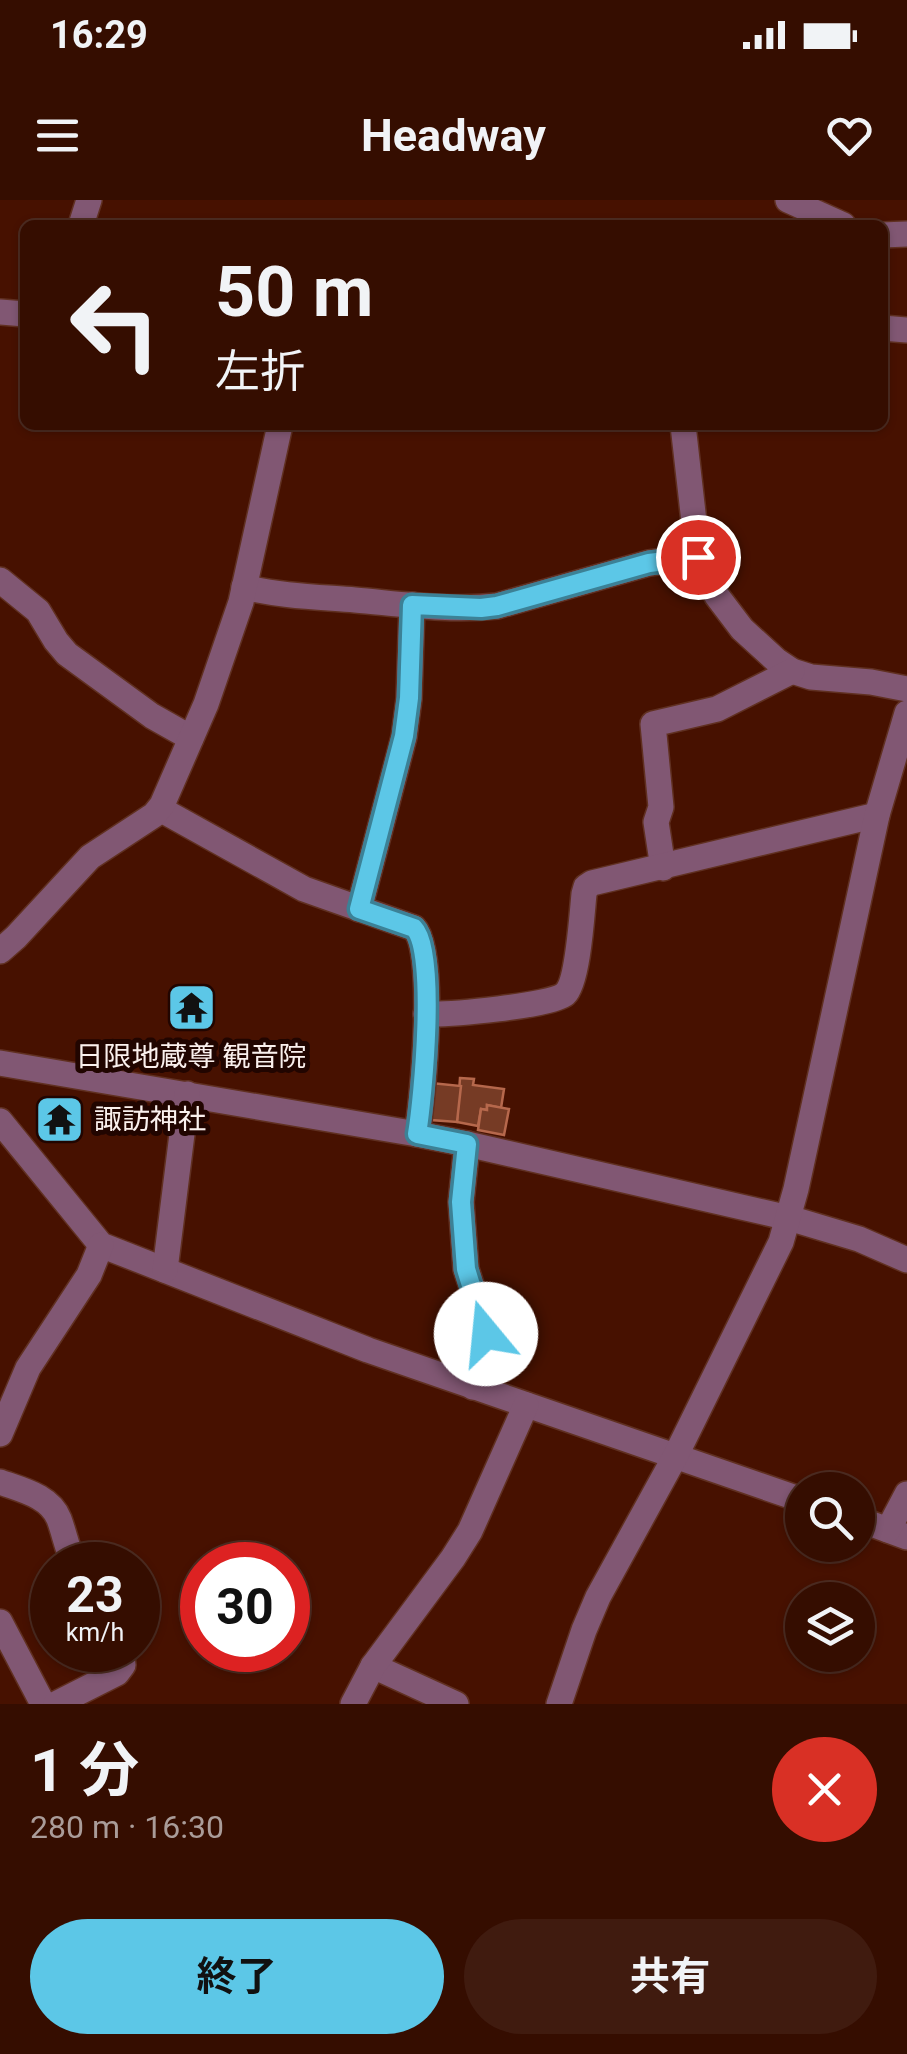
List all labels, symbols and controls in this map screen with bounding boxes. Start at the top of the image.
text: 16:29 [50,13,148,57]
icon: menu [30,108,85,163]
icon: heart [822,108,877,163]
text: Headway [361,109,546,162]
text: 50 m [215,251,373,333]
icon: left [50,260,180,390]
text: 左折 [215,345,305,398]
pin [656,515,741,600]
icon: arrive [671,530,726,585]
temple icon: 日限地蔵尊 観音院 [165,982,217,1034]
place label: 日限地蔵尊 観音院 [76,1040,306,1073]
temple icon: 諏訪神社 [33,1093,85,1145]
place label: 諏訪神社 [94,1103,206,1136]
position arrow [434,1282,538,1386]
map controls [785,1472,875,1672]
button: search [785,1472,875,1562]
speed limit sign: 30 [180,1542,310,1672]
text: 23 [66,1566,124,1624]
button: layers [785,1582,875,1672]
text: km/h [66,1618,124,1647]
text: 1 分 [30,1735,139,1806]
button: close [772,1737,877,1842]
text: 280 m · 16:30 [30,1808,224,1846]
button: 終了 [30,1919,444,2034]
button: 共有 [464,1919,877,2034]

